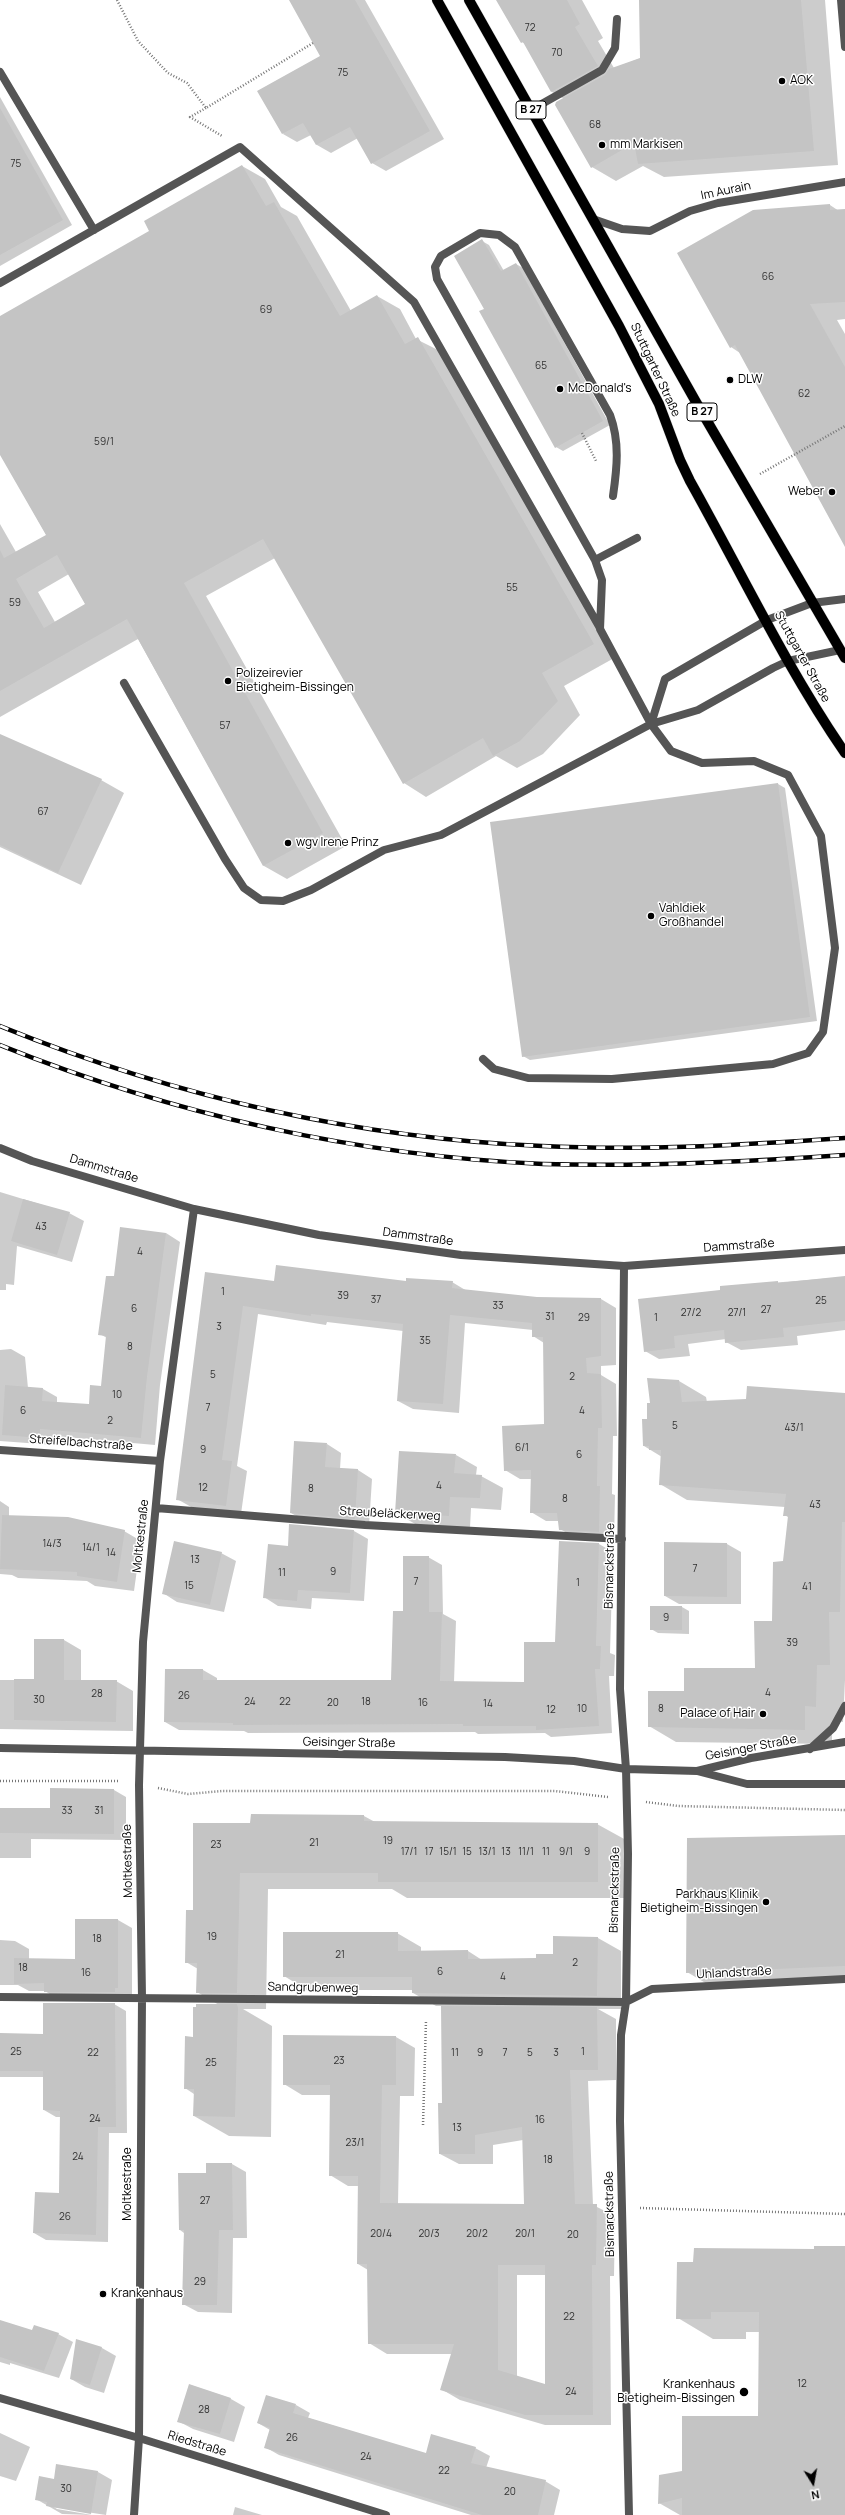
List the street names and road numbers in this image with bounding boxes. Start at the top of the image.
road number: B 27 [516,101,546,119]
street label: Im Aurain [700,179,752,203]
street label: Stuttgarter Straße [627,321,683,419]
road number: B 27 [687,403,717,421]
street label: Stuttgarter Straße [771,609,833,705]
street label: Dammstraße [68,1152,140,1186]
street label: Dammstraße [382,1225,454,1249]
street label: Dammstraße [703,1236,775,1256]
street label: Streifelbachstraße [29,1432,133,1454]
street label: Moltkestraße [130,1499,152,1573]
street label: Streußeläckerweg [339,1504,441,1524]
street label: Bismarckstraße [602,1523,618,1609]
street label: Geisinger Straße [704,1732,798,1764]
street label: Geisinger Straße [303,1735,395,1751]
street label: Moltkestraße [120,1824,136,1898]
street label: Bismarckstraße [607,1847,623,1933]
street label: Uhlandstraße [696,1964,772,1982]
street label: Sandgrubenweg [267,1980,359,1996]
street label: Moltkestraße [121,2147,135,2221]
street label: Bismarckstraße [602,2171,618,2257]
street label: Riedstraße [166,2428,228,2460]

